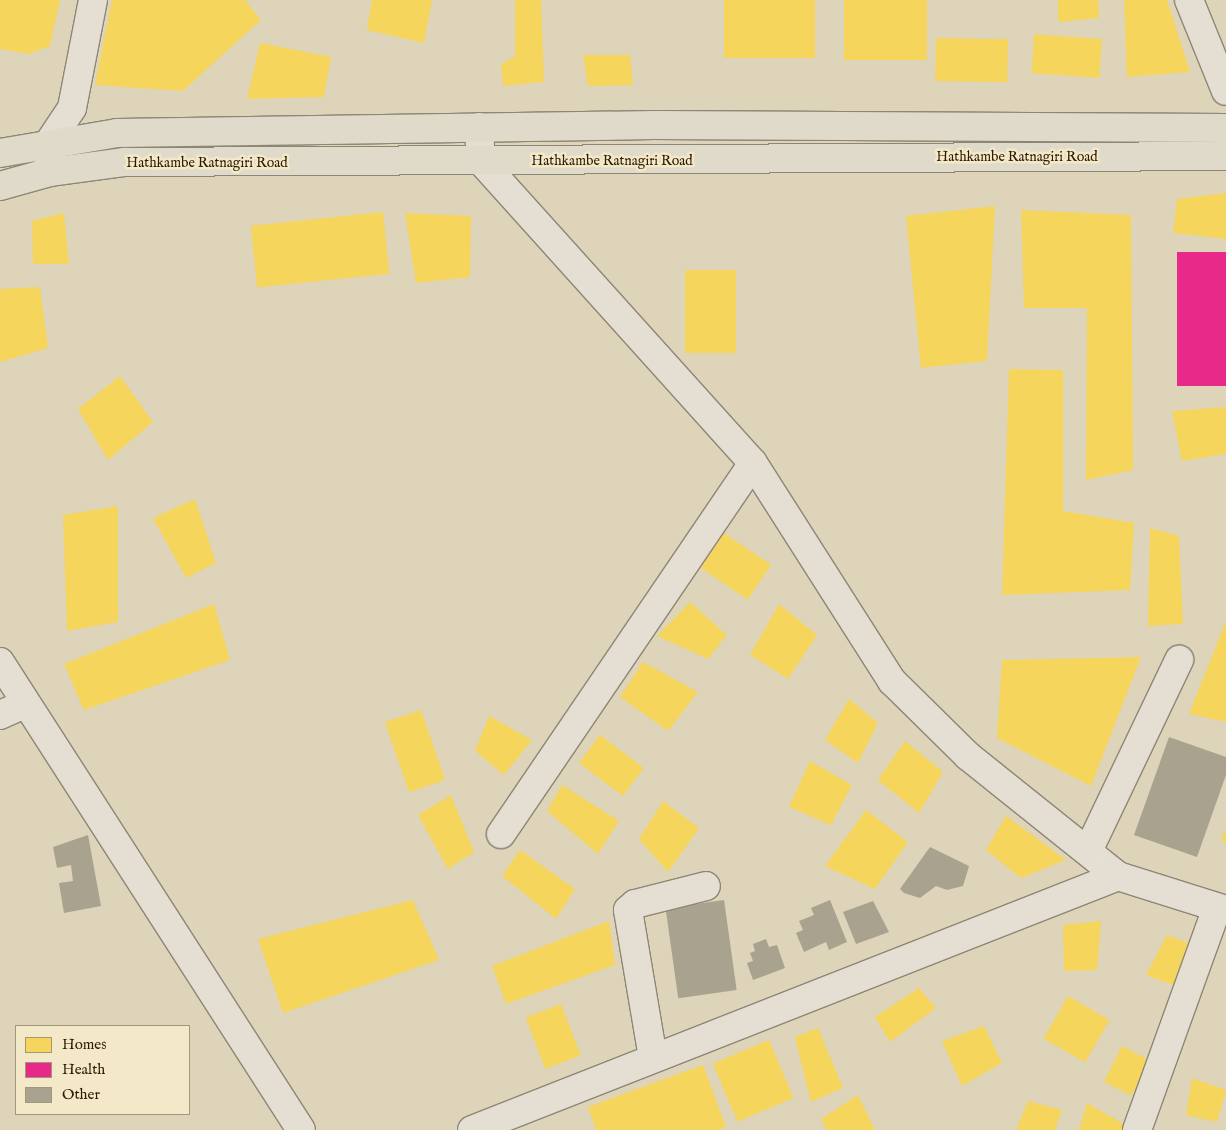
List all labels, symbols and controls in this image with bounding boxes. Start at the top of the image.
street label: Hathkambe Ratnagiri Road [936,149,1098,165]
street label: Hathkambe Ratnagiri Road [531,153,693,169]
street label: Hathkambe Ratnagiri Road [126,155,288,171]
legend [15,1025,190,1115]
text: Homes [62,1035,106,1054]
text: Health [62,1060,105,1079]
text: Other [62,1085,100,1104]

